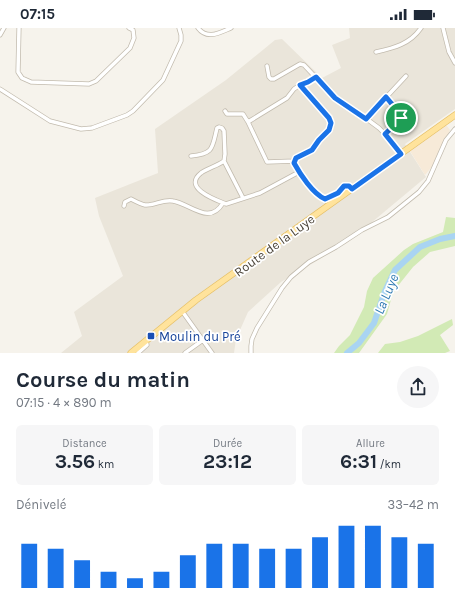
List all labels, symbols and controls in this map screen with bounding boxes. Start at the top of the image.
text: 07:15 [20,5,55,23]
pin [384,101,418,135]
icon: arrive [390,107,412,129]
street label: Route de la Luye [231,211,318,280]
water label: La Luye [370,271,403,317]
place label: Moulin du Pré [159,329,241,344]
marker: Moulin du Pré [146,331,156,341]
button: share [397,366,439,408]
text: Course du matin [16,367,190,393]
text: 07:15 · 4 × 890 m [16,395,112,410]
text: Distance [62,437,107,450]
text: Durée [213,437,242,450]
text: Allure [356,437,385,450]
text: 3.56 [55,450,95,473]
text: 23:12 [203,450,252,473]
text: 6:31 [340,450,377,473]
text: km [95,458,114,471]
text: /km [377,458,401,471]
text: Dénivelé [16,497,67,512]
text: 33–42 m [387,497,439,512]

